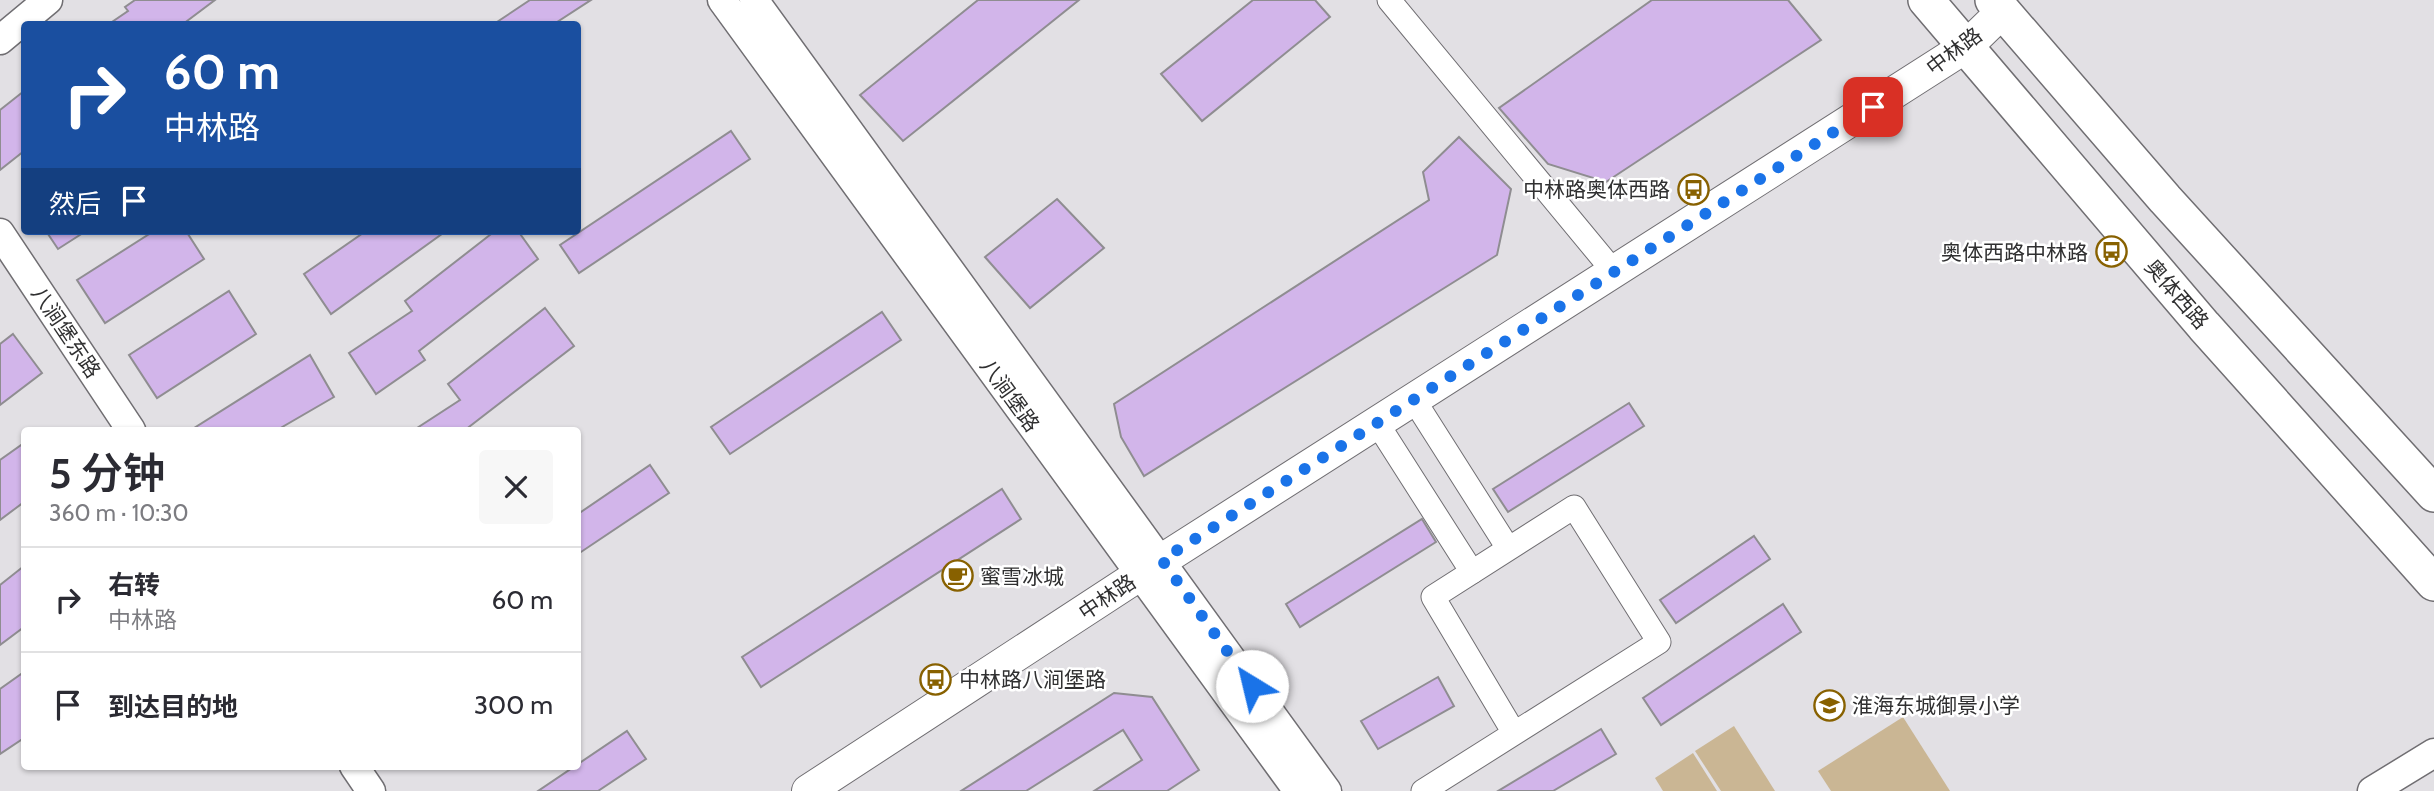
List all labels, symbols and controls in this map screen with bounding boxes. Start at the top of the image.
street label: 中林路 [1921,22,1987,80]
text: 60 m [164,42,280,101]
icon: right [49,49,140,140]
pin [1843,77,1903,137]
icon: arrive [1854,88,1892,126]
text: 中林路 [164,108,260,147]
bus stop icon: 中林路奥体西路 [1676,172,1710,206]
place label: 中林路奥体西路 [1523,177,1670,202]
icon: arrive [115,182,153,220]
text: 然后 [49,188,101,220]
bus stop icon: 奥体西路中林路 [2094,235,2128,269]
place label: 奥体西路中林路 [1941,240,2088,265]
street label: 奥体西路 [2140,254,2214,334]
street label: 八涧堡东路 [26,281,106,383]
street label: 八涧堡路 [975,354,1045,436]
text: 5 分钟 [49,447,165,499]
button: close [479,450,553,524]
text: 360 m · 10:30 [49,499,189,527]
cafe icon: 蜜雪冰城 [940,559,974,593]
place label: 蜜雪冰城 [980,564,1064,589]
text: 右转 [108,569,160,601]
street label: 中林路 [1074,569,1140,625]
icon: right [49,581,87,619]
text: 60 m [491,584,553,616]
text: 中林路 [108,606,177,634]
position arrow [1215,649,1289,723]
bus stop icon: 中林路八涧堡路 [919,662,953,696]
place label: 中林路八涧堡路 [959,667,1106,692]
icon: arrive [49,686,87,724]
school or university icon: 淮海东城御景小学 [1812,688,1846,722]
text: 300 m [474,689,553,721]
text: 到达目的地 [108,691,238,723]
place label: 淮海东城御景小学 [1852,693,2020,718]

